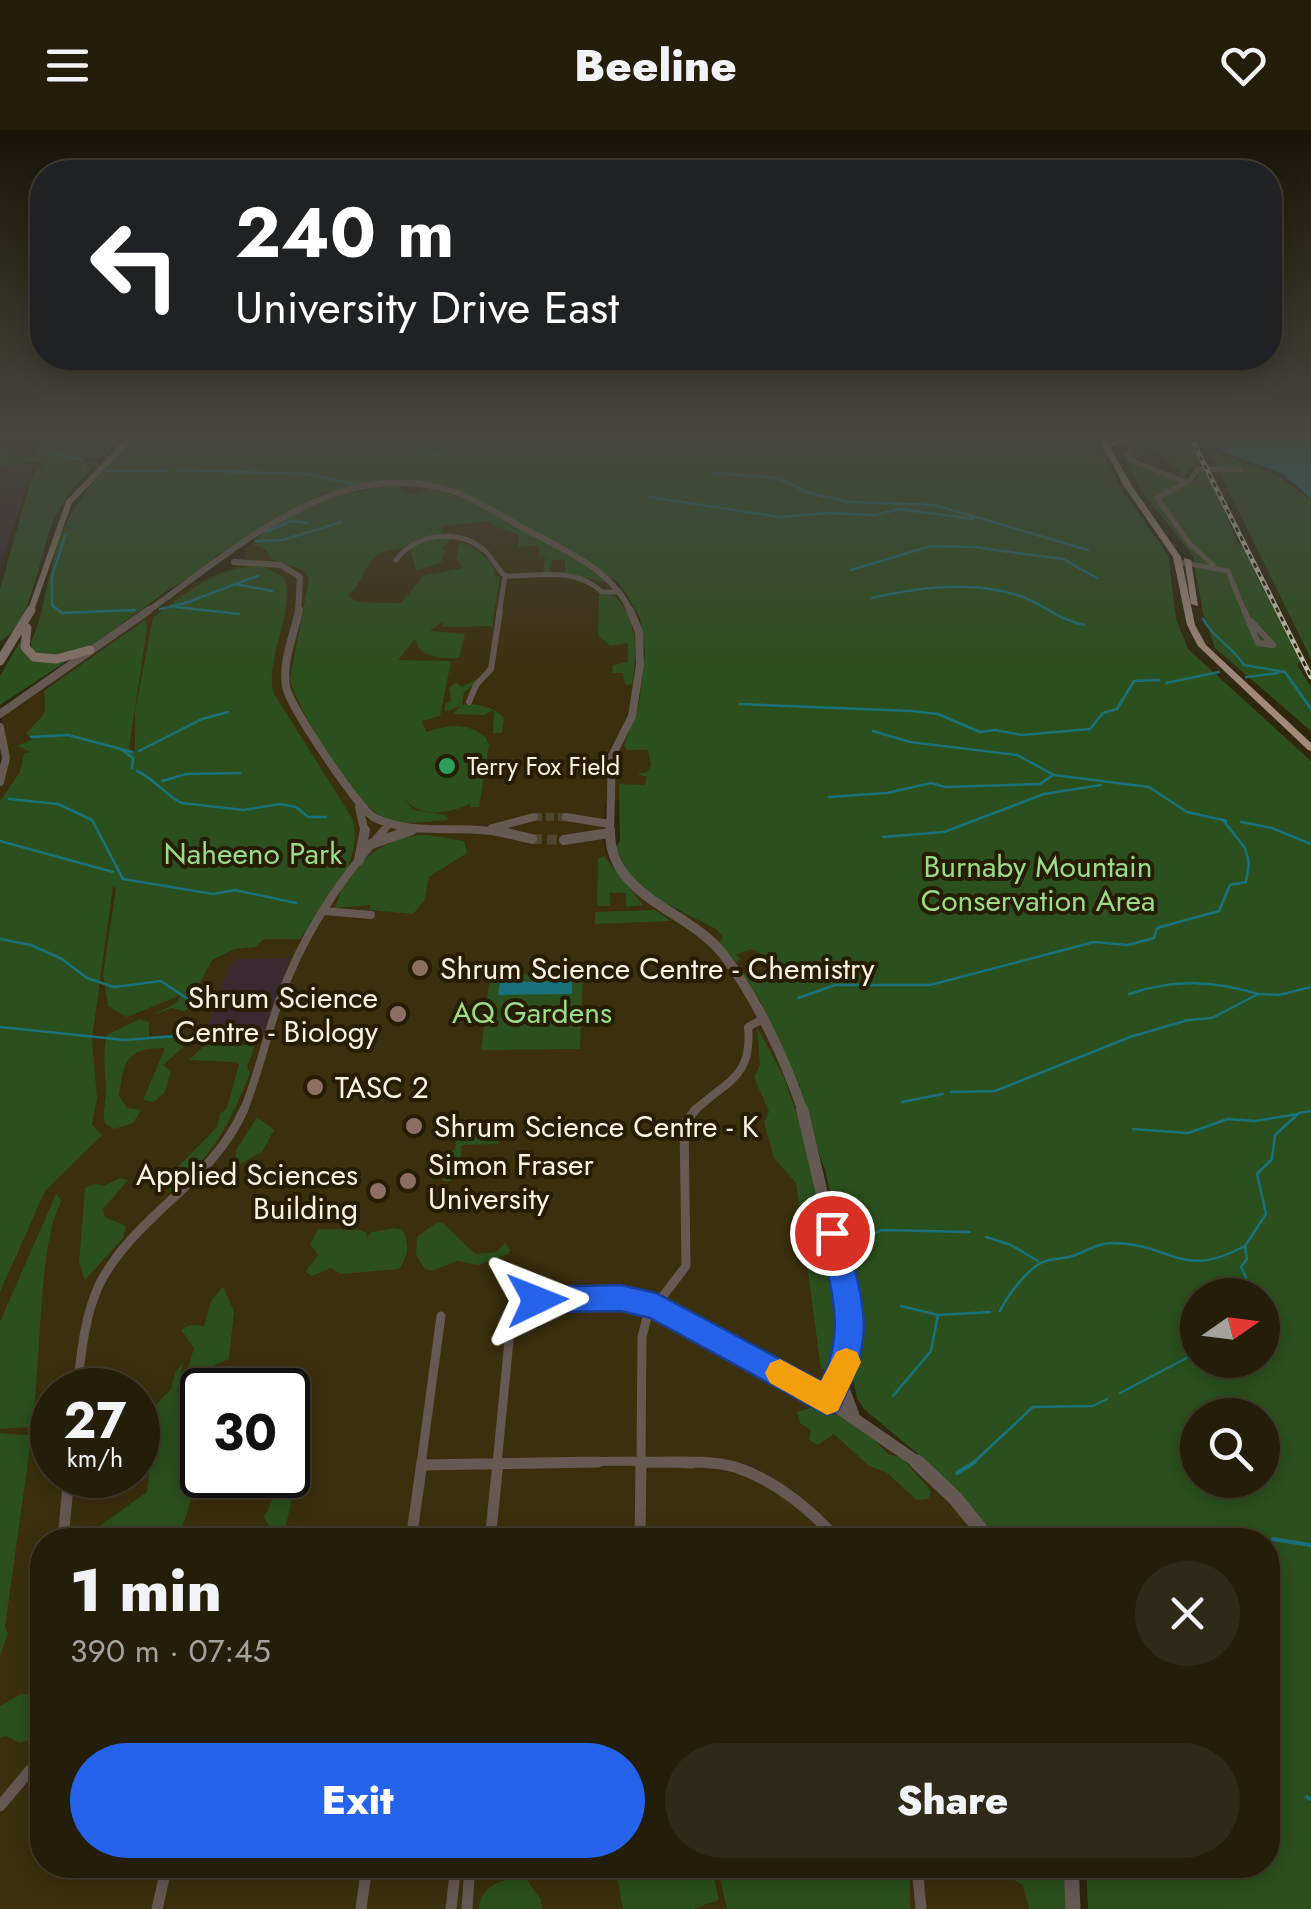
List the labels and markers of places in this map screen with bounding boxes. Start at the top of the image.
place label: Terry Fox Field [467,748,620,784]
marker: Terry Fox Field [436,755,458,777]
place label: Shrum Science Centre - Chemistry [440,947,875,990]
marker: Shrum Science Centre - Chemistry [409,957,431,979]
place label: Shrum Science Centre - Biology [175,976,379,1053]
marker: Shrum Science Centre - Biology [387,1003,409,1025]
place label: TASC 2 [335,1066,429,1109]
marker: TASC 2 [304,1076,326,1098]
place label: Shrum Science Centre - K [434,1105,759,1148]
marker: Shrum Science Centre - K [403,1115,425,1137]
place label: Simon Fraser University [428,1143,594,1220]
place label: Applied Sciences Building [136,1153,358,1230]
marker: Simon Fraser University [397,1170,419,1192]
marker: Applied Sciences Building [367,1180,389,1202]
pin [790,1191,875,1276]

